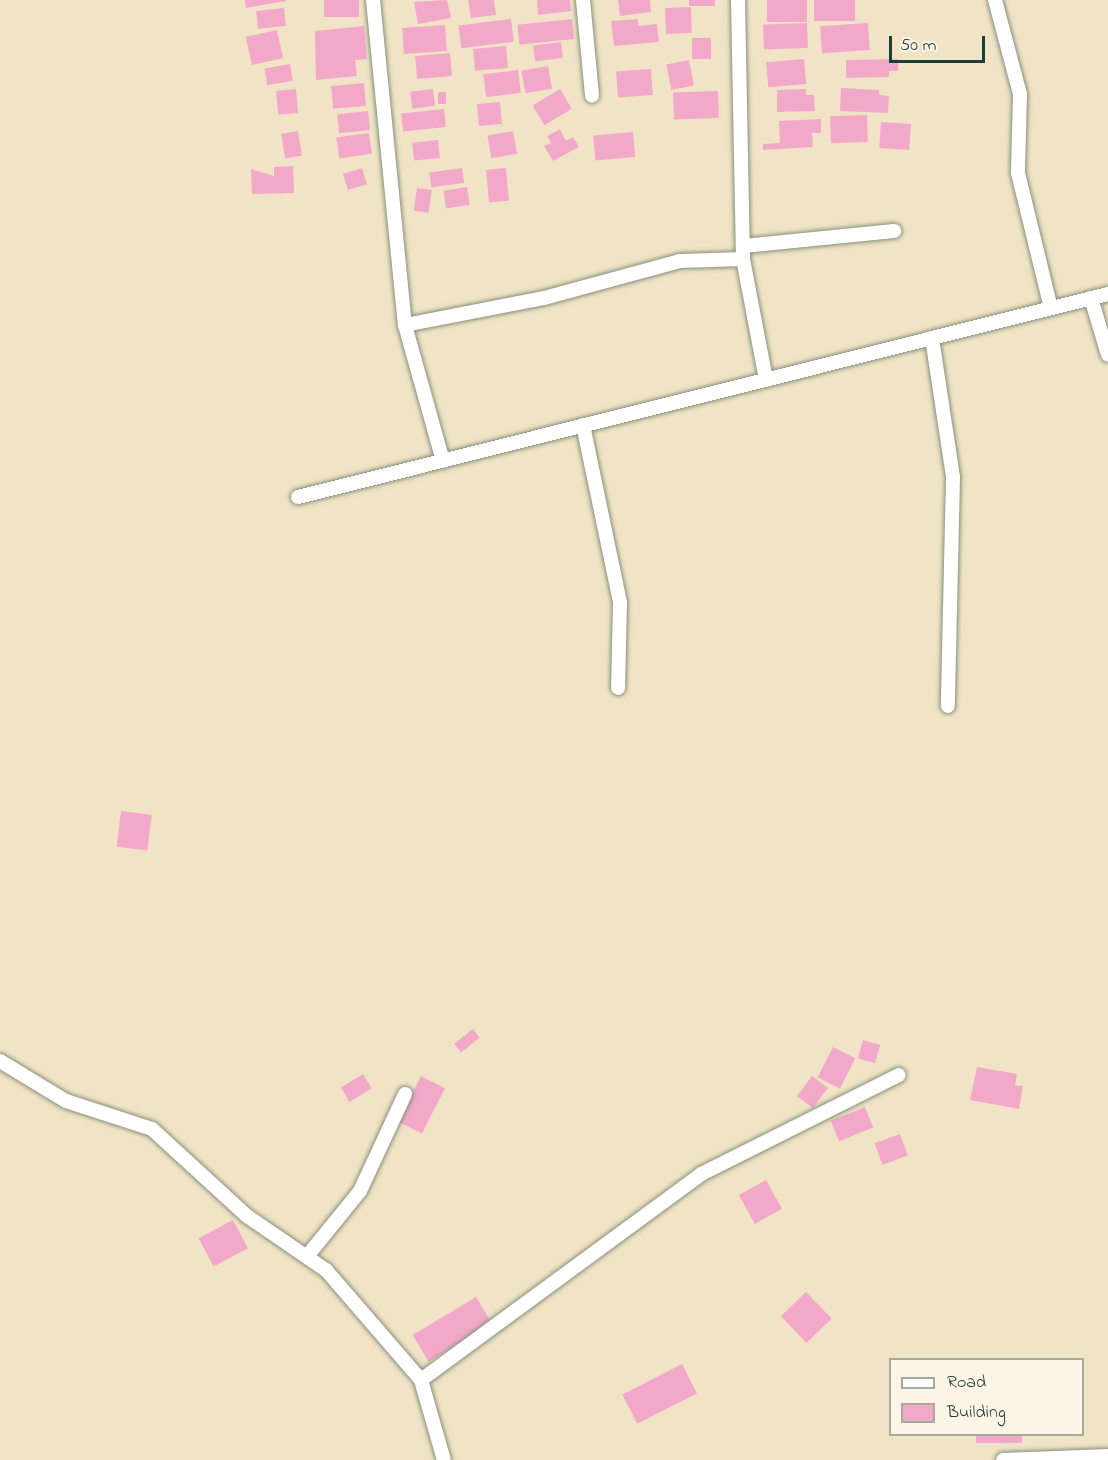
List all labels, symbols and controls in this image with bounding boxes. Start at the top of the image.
scale bar [892,24,988,62]
text: 50 m [900,33,937,59]
legend [889,1358,1084,1436]
text: Road [947,1370,986,1396]
text: Building [947,1400,1006,1426]

